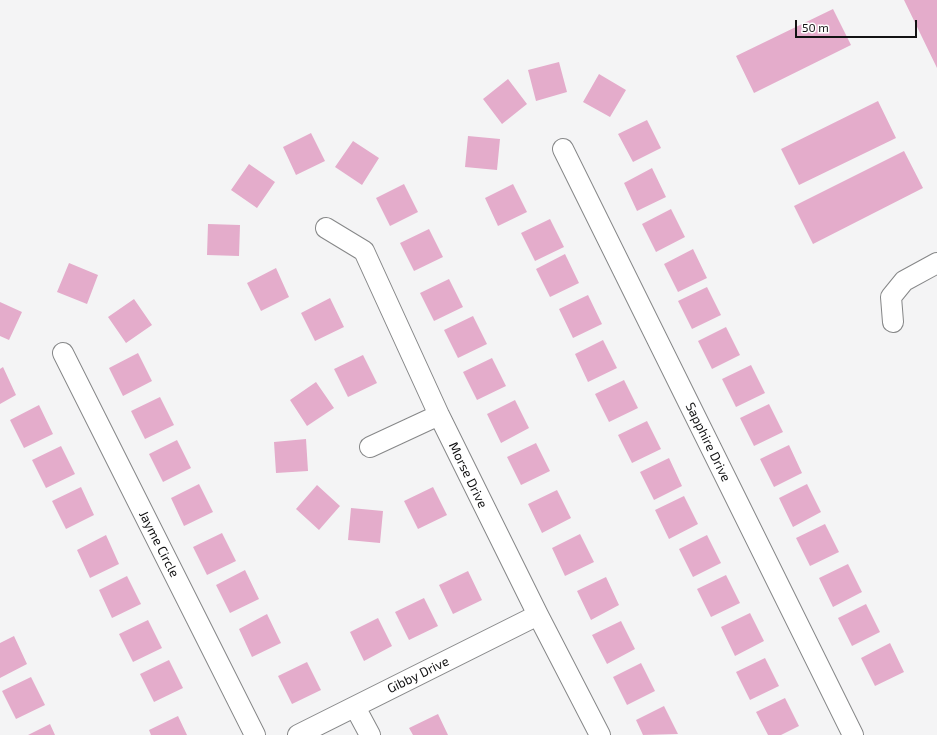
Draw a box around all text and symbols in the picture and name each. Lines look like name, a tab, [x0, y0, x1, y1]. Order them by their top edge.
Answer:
scale bar	[797, 12, 919, 38]
text: 50 m	[802, 20, 829, 34]
street label: Sapphire Drive	[682, 400, 734, 484]
street label: Morse Drive	[445, 440, 491, 510]
street label: Jayme Circle	[136, 508, 182, 580]
street label: Gibby Drive	[385, 653, 451, 697]

